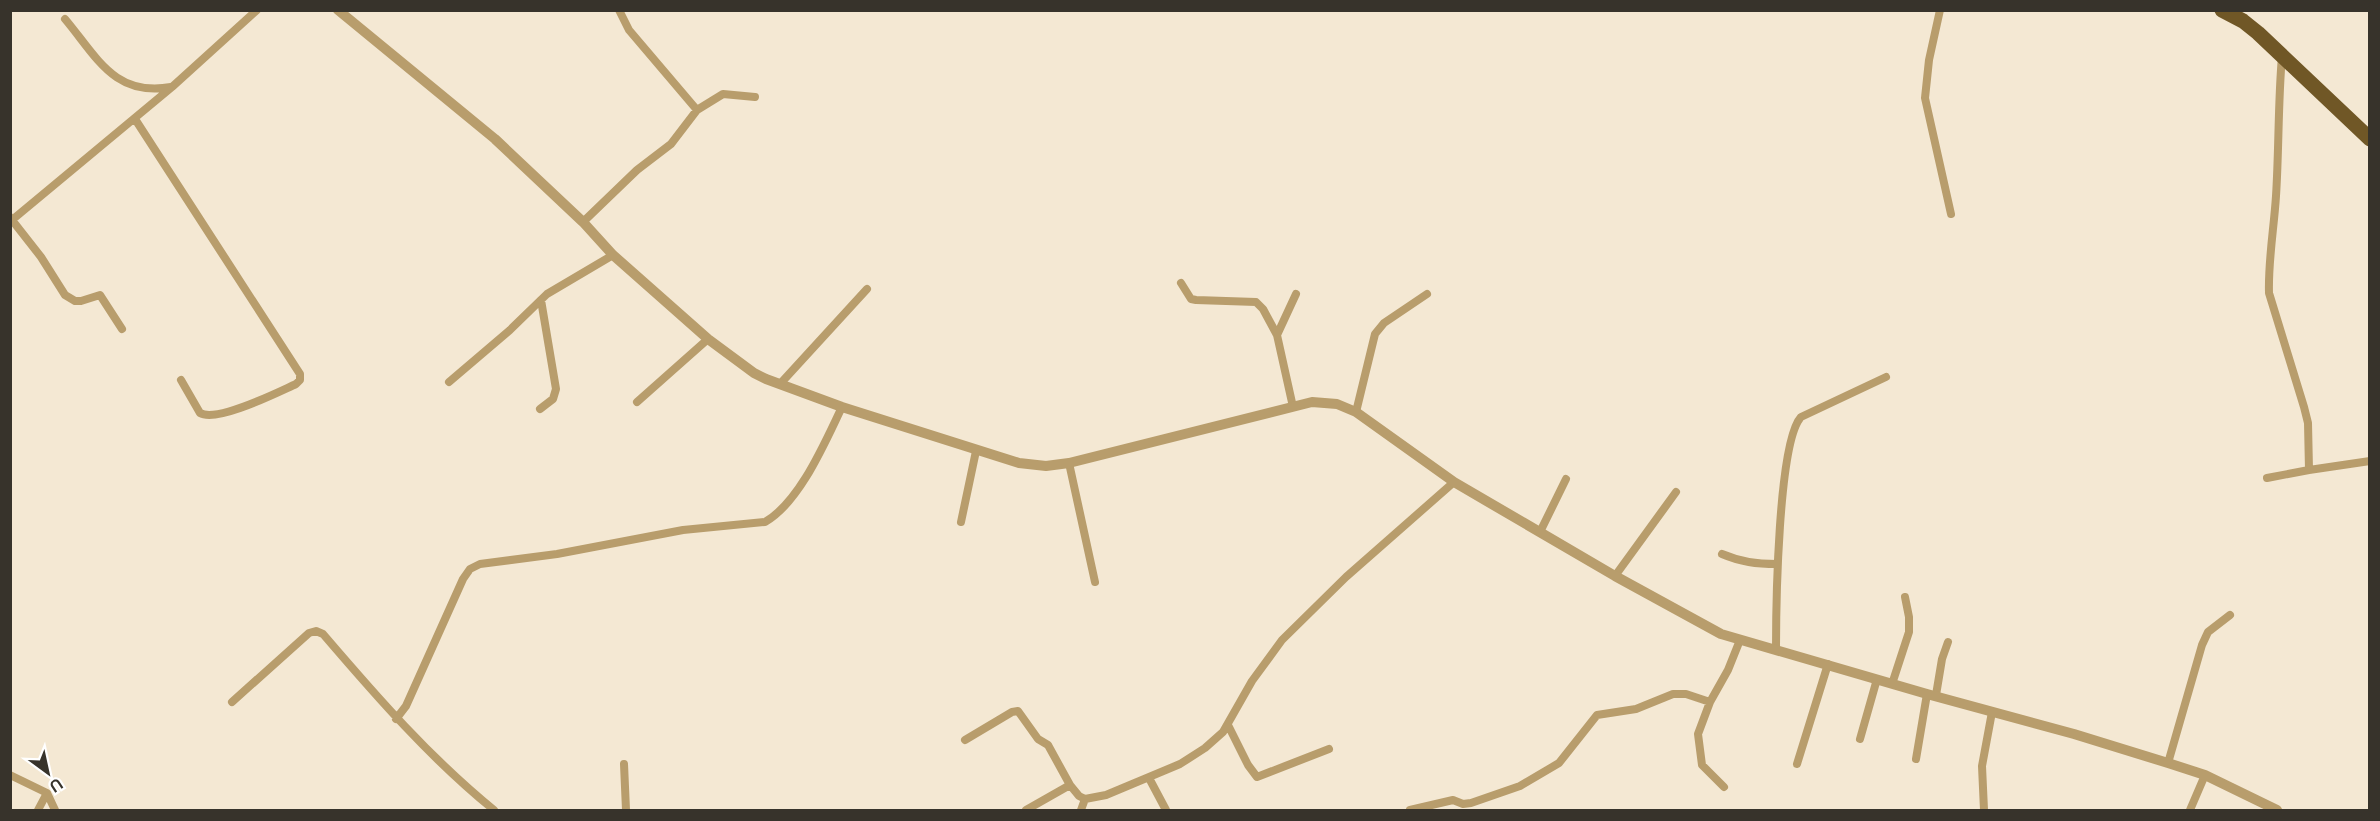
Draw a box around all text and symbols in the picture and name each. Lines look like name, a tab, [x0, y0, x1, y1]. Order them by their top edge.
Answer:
north arrow	[18, 743, 78, 803]
text: U	[46, 775, 67, 797]

